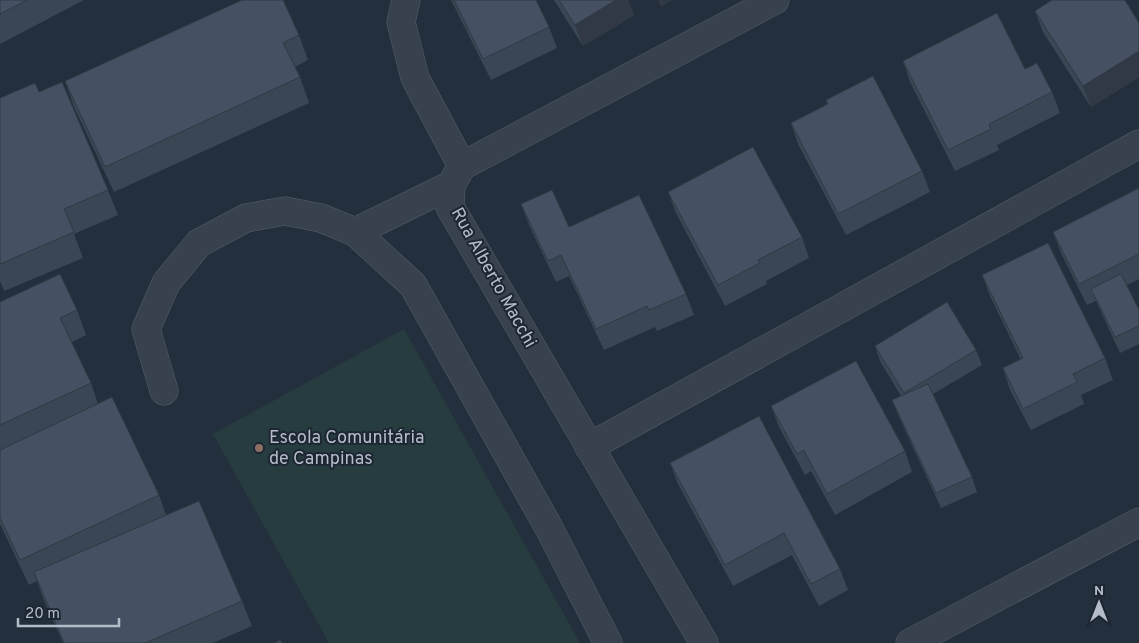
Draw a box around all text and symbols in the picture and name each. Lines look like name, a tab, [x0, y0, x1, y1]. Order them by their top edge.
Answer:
street label: Rua Alberto Macchi	[445, 204, 541, 352]
place label: Escola Comunitária de Campinas	[269, 427, 424, 471]
marker: Escola Comunitária de Campinas	[253, 442, 265, 454]
north arrow	[1074, 578, 1124, 628]
text: N	[1094, 583, 1104, 600]
scale bar	[18, 596, 119, 628]
text: 20 m	[25, 605, 60, 624]

